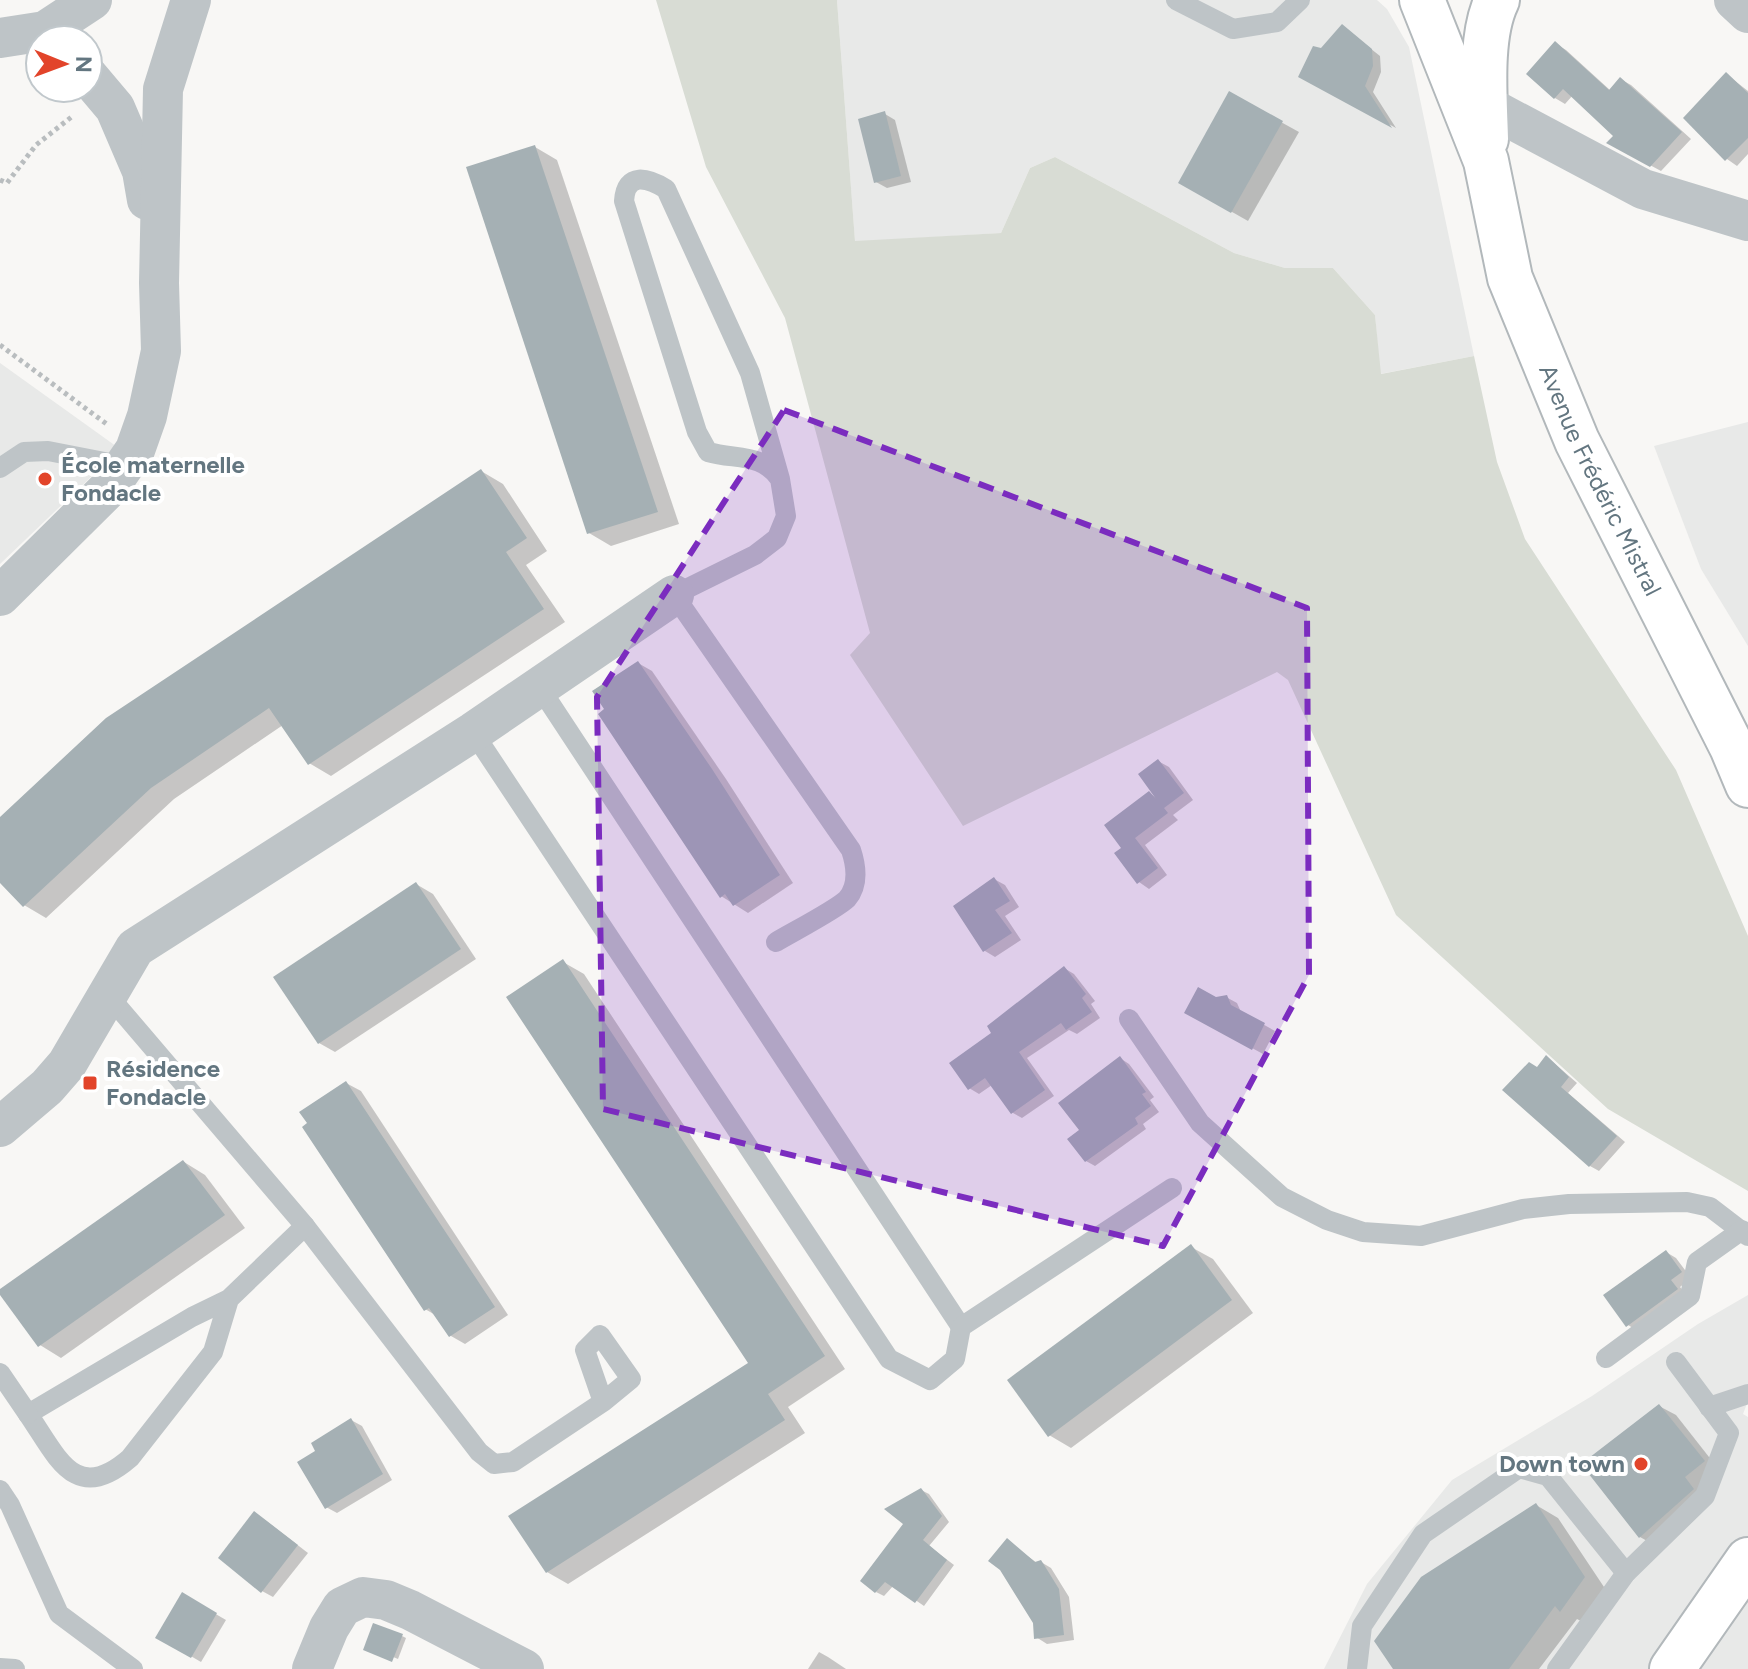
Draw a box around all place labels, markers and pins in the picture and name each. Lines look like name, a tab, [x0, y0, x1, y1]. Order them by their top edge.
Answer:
place label: École maternelle Fondacle	[61, 450, 245, 507]
marker: École maternelle Fondacle	[36, 470, 54, 488]
place label: Résidence Fondacle	[106, 1054, 220, 1111]
marker: Résidence Fondacle	[81, 1074, 99, 1092]
place label: Down town	[1499, 1449, 1625, 1478]
marker: Down town	[1632, 1455, 1650, 1473]

